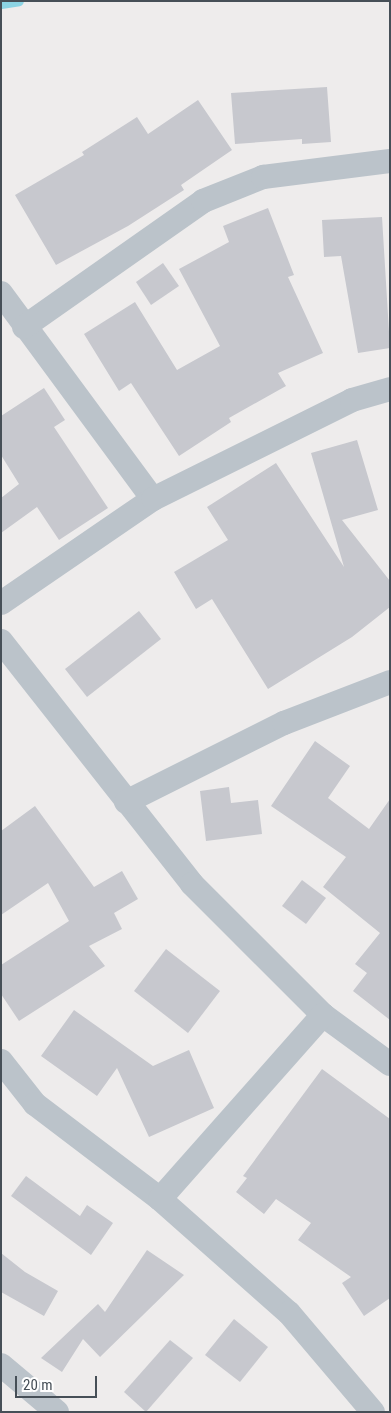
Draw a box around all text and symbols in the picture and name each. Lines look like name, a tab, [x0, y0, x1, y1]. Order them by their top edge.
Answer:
scale bar	[18, 1366, 100, 1398]
text: 20 m	[23, 1376, 53, 1394]

